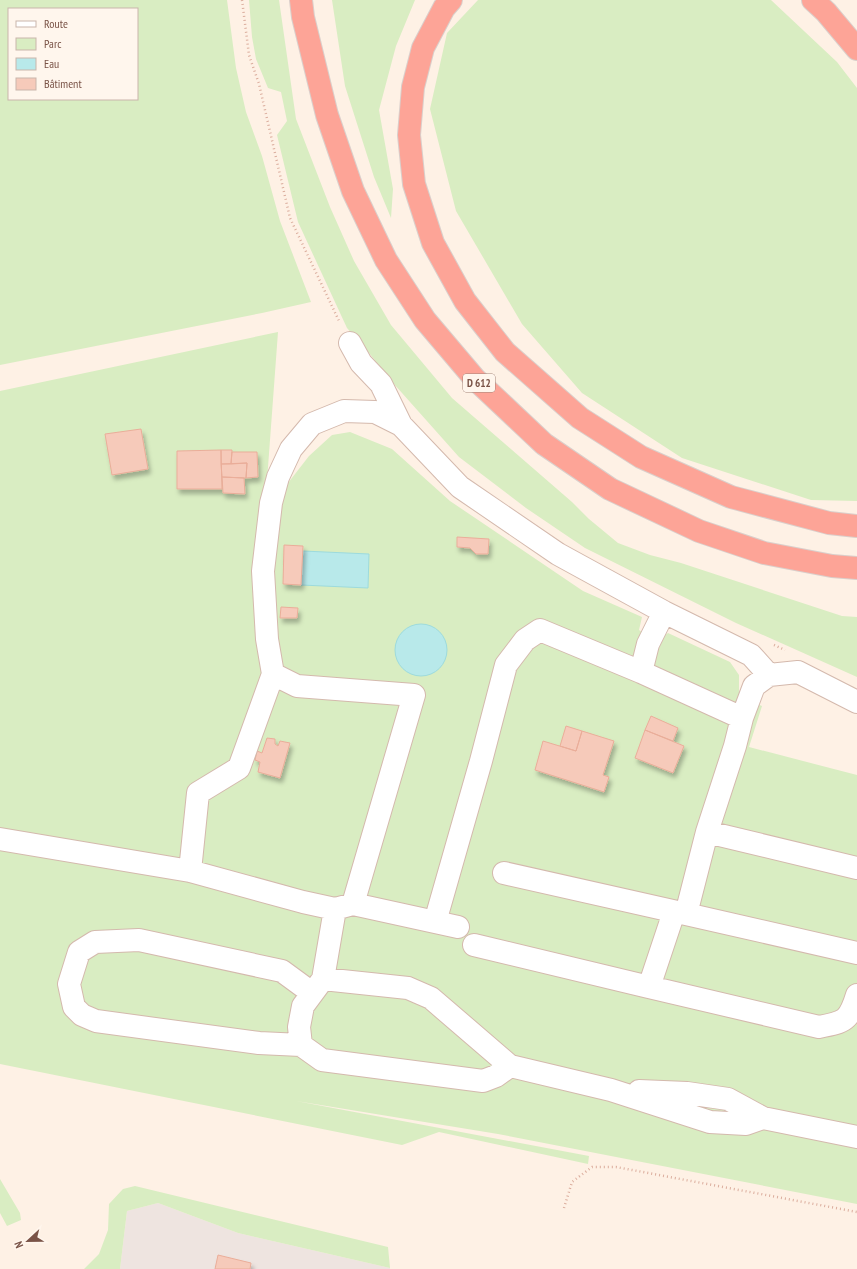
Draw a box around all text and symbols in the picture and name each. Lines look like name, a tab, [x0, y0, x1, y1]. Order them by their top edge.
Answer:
legend	[8, 8, 138, 100]
text: Route	[44, 16, 68, 31]
text: Parc	[44, 36, 62, 51]
text: Eau	[44, 56, 59, 71]
text: Bâtiment	[44, 76, 82, 91]
road number: D 612	[463, 374, 495, 392]
north arrow	[8, 1221, 48, 1261]
text: N	[11, 1239, 26, 1250]

